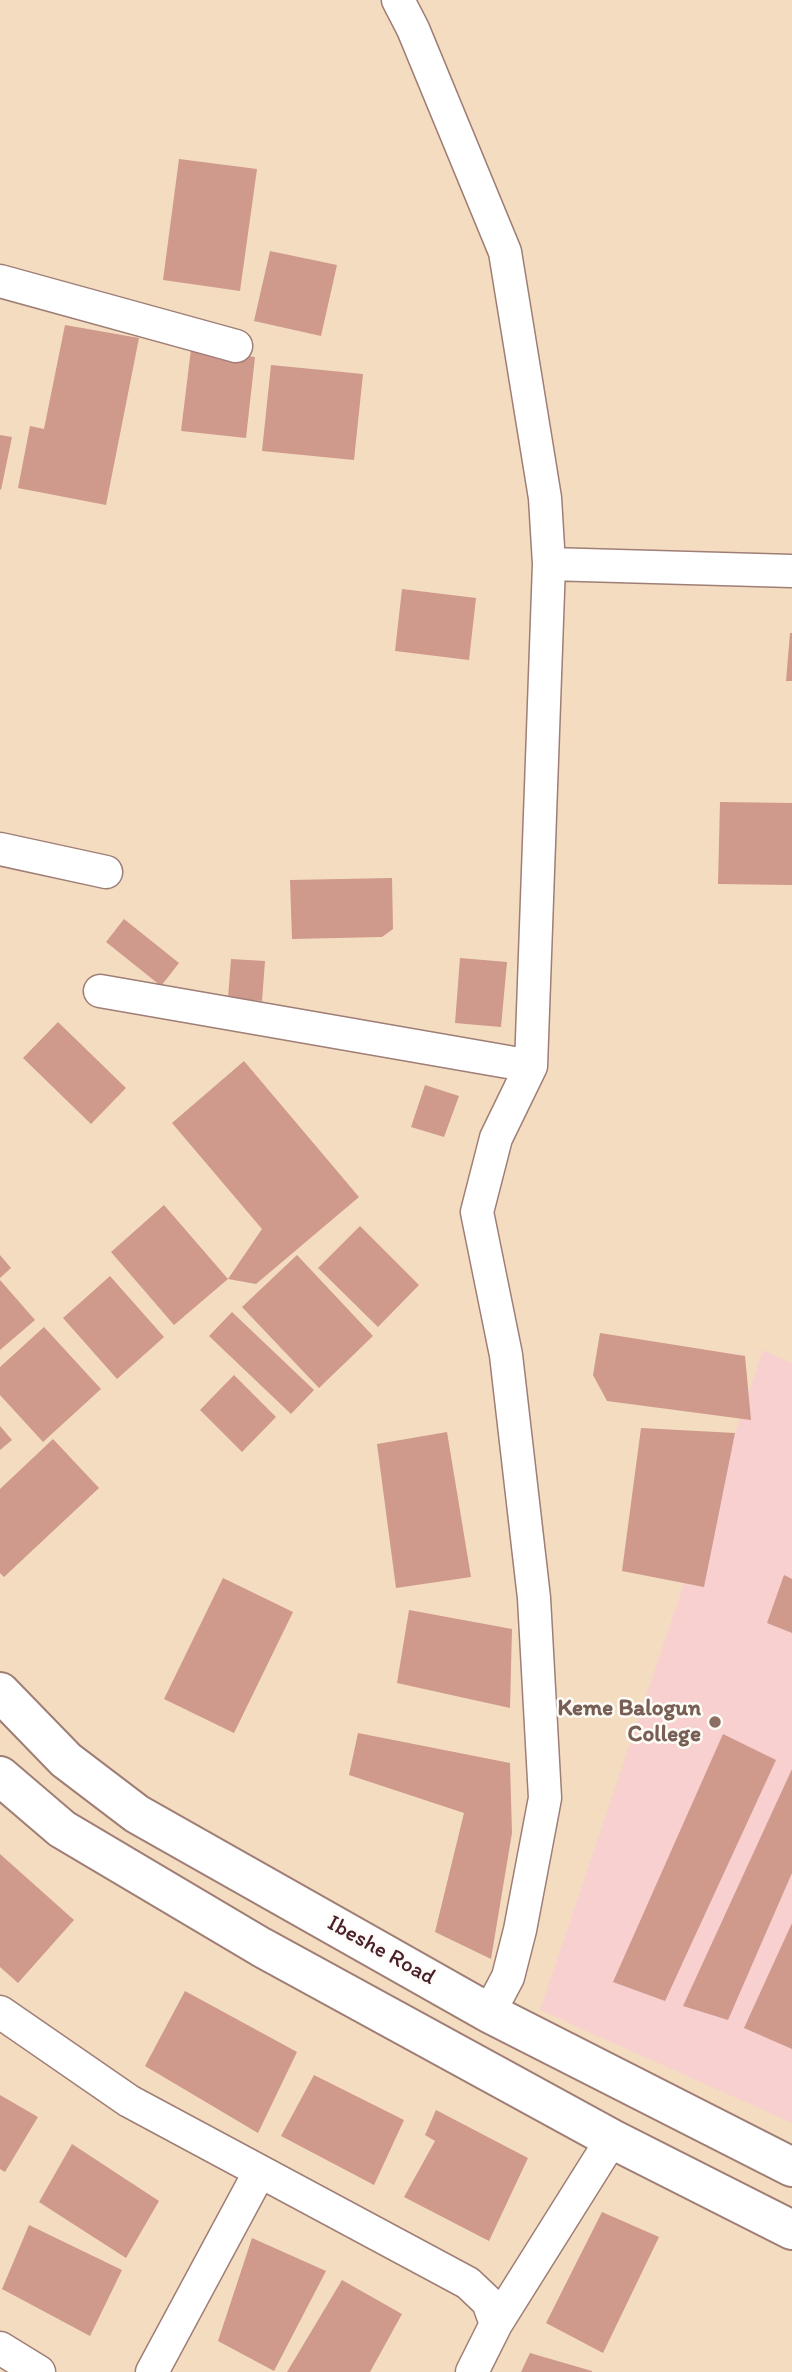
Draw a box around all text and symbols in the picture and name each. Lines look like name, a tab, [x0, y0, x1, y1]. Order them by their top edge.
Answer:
place label: Keme Balogun College	[557, 1695, 701, 1749]
marker: Keme Balogun College	[707, 1714, 723, 1730]
street label: Ibeshe Road	[322, 1910, 440, 1992]

